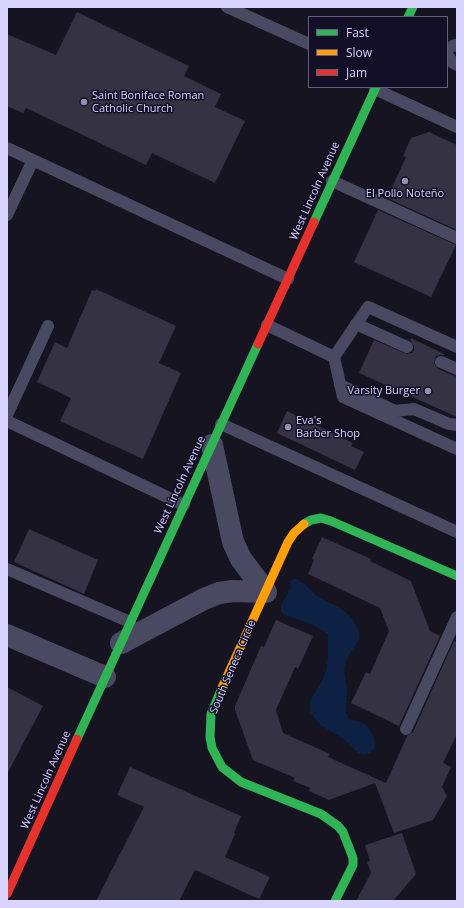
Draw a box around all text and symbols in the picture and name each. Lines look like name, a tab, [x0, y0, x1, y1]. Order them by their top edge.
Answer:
legend	[308, 16, 448, 88]
text: Fast	[346, 24, 369, 41]
text: Slow	[346, 44, 372, 61]
text: Jam	[346, 64, 367, 81]
place label: Saint Boniface Roman Catholic Church	[92, 89, 204, 115]
marker: Saint Boniface Roman Catholic Church	[79, 97, 89, 107]
street label: West Lincoln Avenue	[287, 140, 343, 242]
marker: El Pollo Noteño	[400, 176, 410, 186]
place label: El Pollo Noteño	[366, 187, 444, 201]
place label: Varsity Burger	[348, 384, 420, 398]
marker: Varsity Burger	[423, 386, 433, 396]
place label: Eva's Barber Shop	[296, 414, 360, 440]
marker: Eva's Barber Shop	[283, 422, 293, 432]
street label: West Lincoln Avenue	[152, 434, 208, 536]
street label: South Seneca Circle	[207, 618, 259, 716]
street label: West Lincoln Avenue	[18, 729, 74, 831]

